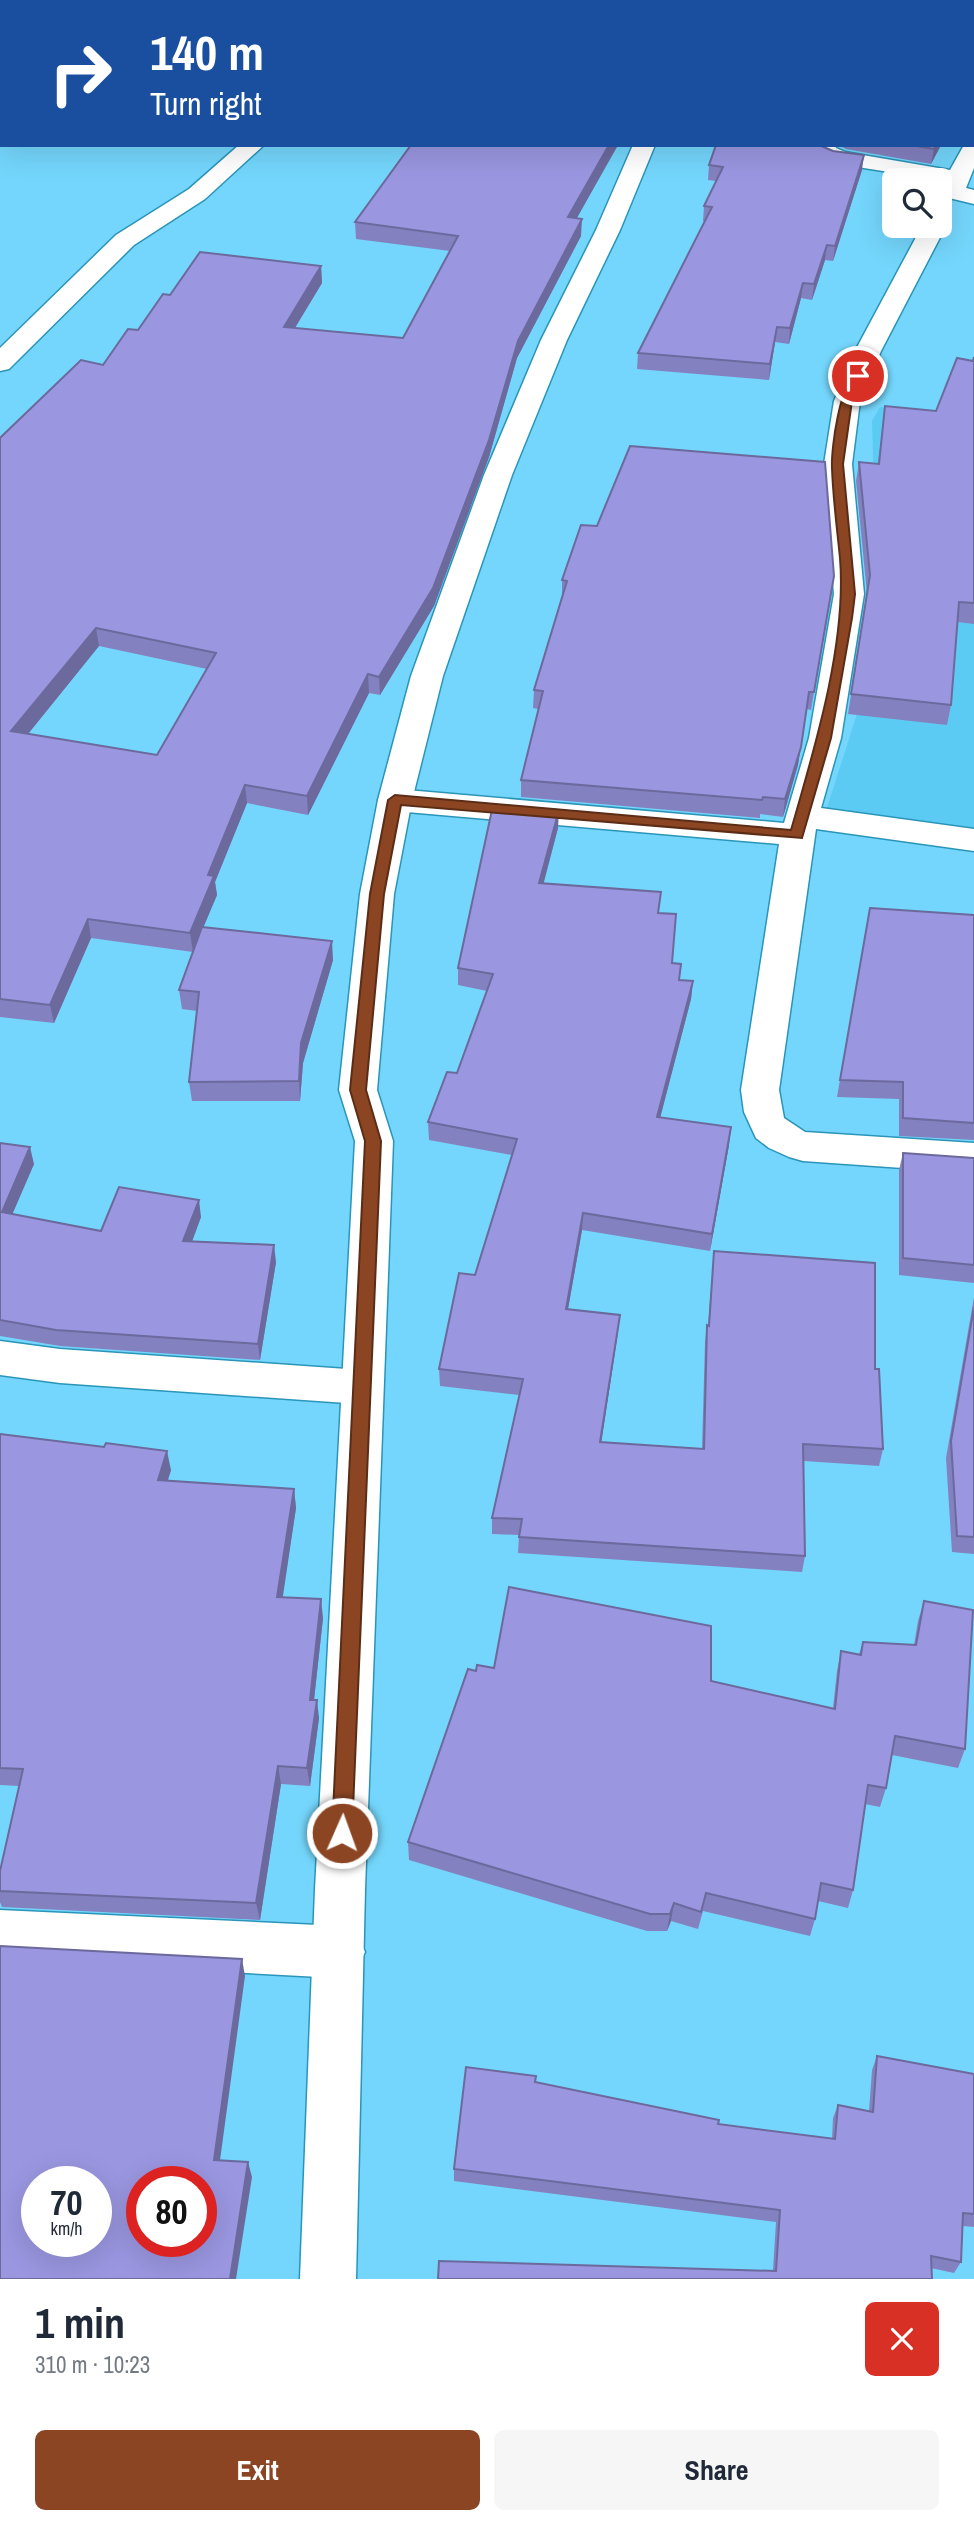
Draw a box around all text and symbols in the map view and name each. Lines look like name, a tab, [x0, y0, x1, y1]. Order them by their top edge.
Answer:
text: 140 m	[150, 19, 264, 85]
icon: right	[35, 28, 126, 119]
text: Turn right	[150, 82, 262, 125]
map controls	[882, 168, 952, 238]
button: search	[882, 168, 952, 238]
pin	[828, 346, 888, 406]
icon: arrive	[839, 357, 877, 395]
position arrow	[305, 1796, 379, 1870]
speed limit sign: 80	[126, 2166, 217, 2257]
text: 70	[51, 2179, 82, 2226]
text: km/h	[51, 2216, 83, 2241]
text: 1 min	[35, 2295, 125, 2351]
button: close	[865, 2302, 939, 2376]
text: 310 m · 10:23	[35, 2349, 150, 2380]
button: Exit	[35, 2430, 480, 2510]
button: Share	[494, 2430, 939, 2510]

